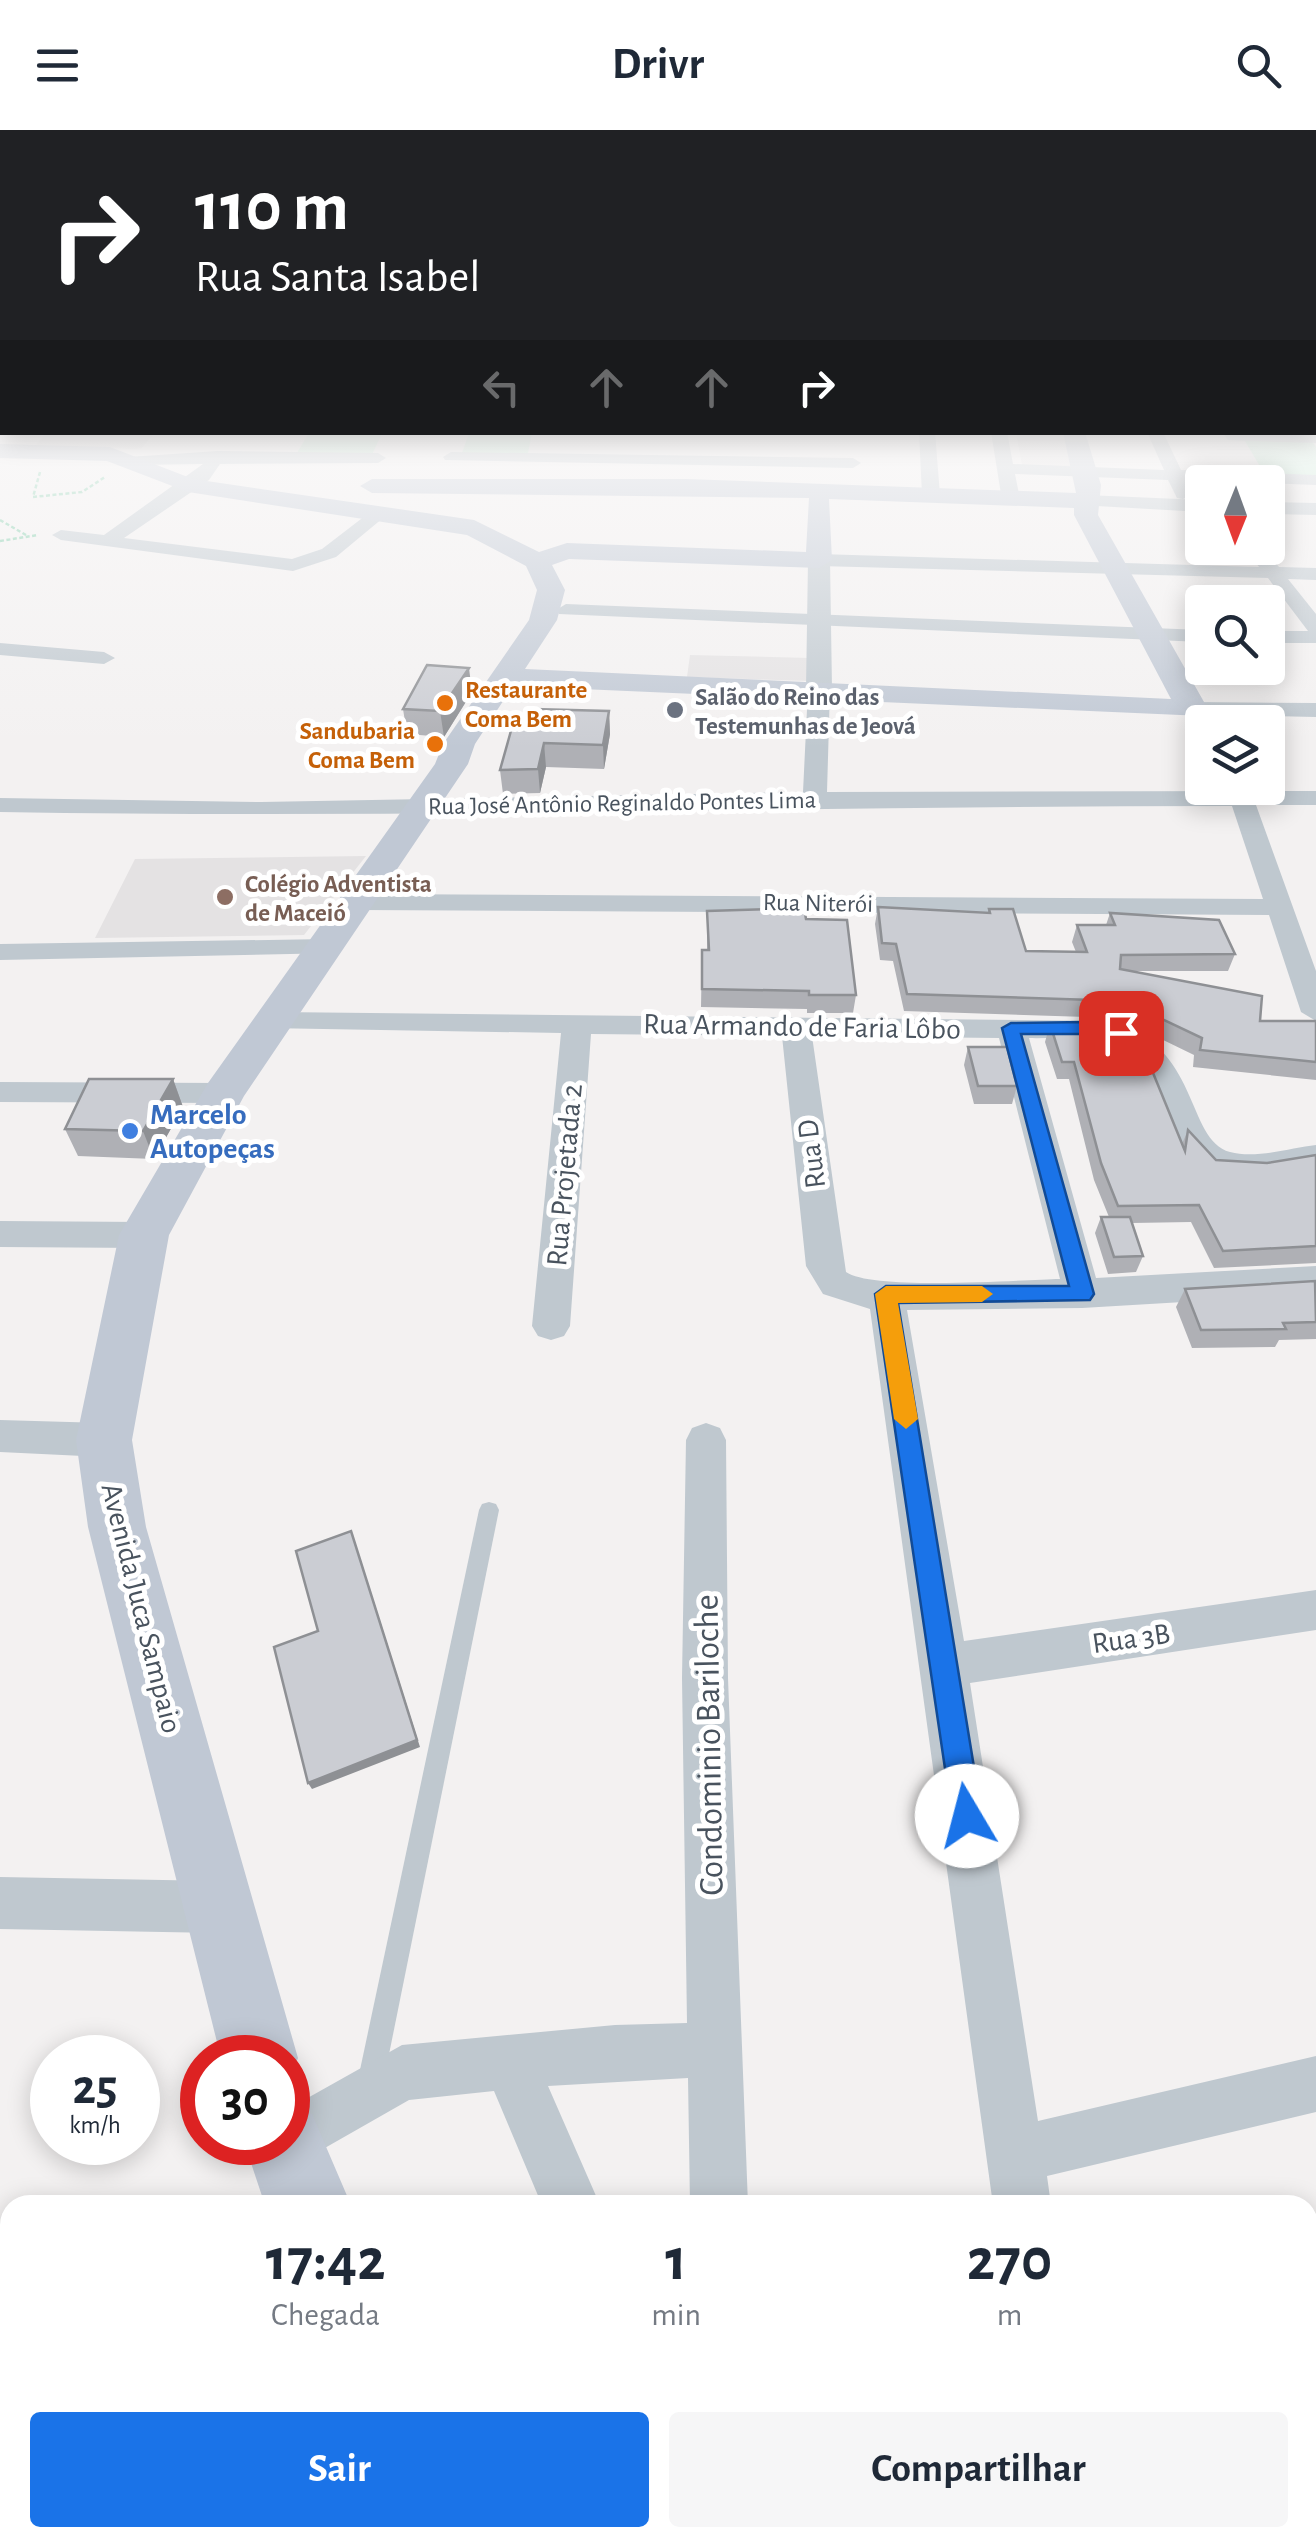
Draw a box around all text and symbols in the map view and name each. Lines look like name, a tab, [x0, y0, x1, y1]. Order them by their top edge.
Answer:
icon: menu	[30, 38, 85, 93]
icon: search	[1231, 38, 1286, 93]
text: Drivr	[612, 42, 704, 87]
icon: right	[30, 170, 160, 300]
text: 110 m	[195, 173, 349, 243]
text: Rua Santa Isabel	[195, 255, 480, 300]
icon: left	[474, 360, 529, 415]
icon: ahead	[579, 360, 634, 415]
icon: ahead	[684, 360, 739, 415]
icon: right	[789, 360, 844, 415]
north arrow	[1185, 465, 1285, 565]
map controls	[1185, 465, 1285, 805]
button: search	[1185, 585, 1285, 685]
place label: Restaurante Coma Bem	[465, 678, 588, 732]
place label: Salão do Reino das Testemunhas de Jeová	[695, 685, 916, 739]
marker: Restaurante Coma Bem	[434, 692, 456, 714]
marker: Salão do Reino das Testemunhas de Jeová	[664, 699, 686, 721]
button: layers	[1185, 705, 1285, 805]
place label: Sandubaria Coma Bem	[299, 719, 415, 773]
marker: Sandubaria Coma Bem	[424, 733, 446, 755]
street label: Rua José Antônio Reginaldo Pontes Lima	[428, 788, 816, 819]
place label: Colégio Adventista de Maceió	[245, 872, 432, 926]
marker: Colégio Adventista de Maceió	[214, 886, 236, 908]
street label: Rua Niterói	[763, 890, 873, 917]
pin	[1079, 991, 1164, 1076]
icon: arrive	[1094, 1006, 1149, 1061]
street label: Rua Armando de Faria Lôbo	[643, 1009, 961, 1045]
street label: Rua Projetada 2	[542, 1083, 588, 1268]
place label: Marcelo Autopeças	[150, 1100, 275, 1164]
street label: Rua D	[793, 1118, 831, 1190]
marker: Marcelo Autopeças	[119, 1120, 141, 1142]
street label: Avenida Juca Sampaio	[95, 1480, 187, 1736]
street label: Condominio Bariloche	[689, 1594, 730, 1896]
street label: Rua 3B	[1090, 1619, 1172, 1659]
position arrow	[915, 1764, 1019, 1868]
speed limit sign: 30	[180, 2035, 310, 2165]
text: 25	[72, 2063, 118, 2113]
text: km/h	[69, 2113, 121, 2138]
text: 17:42	[266, 2231, 385, 2291]
text: 1	[665, 2231, 687, 2291]
text: 270	[967, 2231, 1052, 2291]
text: Chegada	[271, 2299, 380, 2331]
text: min	[651, 2299, 701, 2331]
text: m	[997, 2299, 1022, 2331]
button: Sair	[30, 2412, 649, 2527]
button: Compartilhar	[669, 2412, 1288, 2527]

